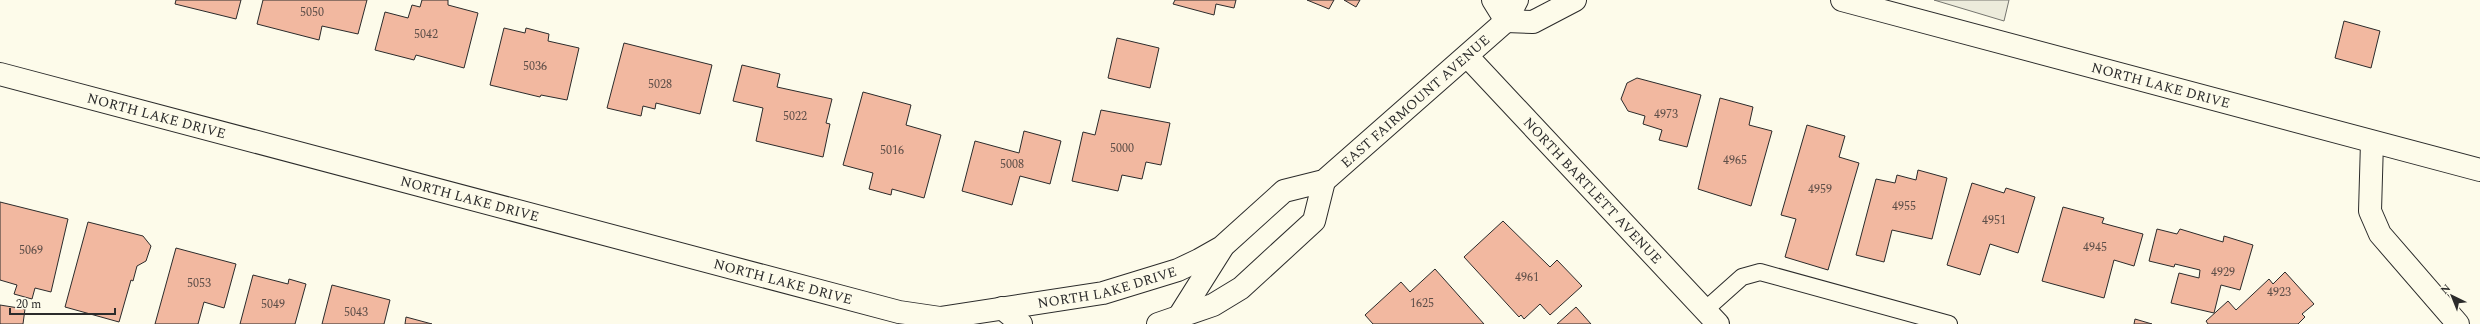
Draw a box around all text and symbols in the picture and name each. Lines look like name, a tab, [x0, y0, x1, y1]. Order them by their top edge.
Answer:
house number: 5050	[300, 3, 324, 22]
house number: 5042	[414, 25, 438, 44]
street label: EAST FAIRMOUNT AVENUE	[1336, 30, 1495, 173]
house number: 5036	[523, 57, 547, 76]
street label: NORTH LAKE DRIVE	[2089, 57, 2232, 114]
house number: 5028	[648, 75, 672, 94]
street label: NORTH LAKE DRIVE	[85, 88, 228, 144]
house number: 4973	[1654, 105, 1678, 124]
house number: 5022	[783, 107, 807, 126]
street label: NORTH BARTLETT AVENUE	[1518, 112, 1667, 269]
house number: 5000	[1110, 139, 1134, 158]
house number: 5016	[880, 141, 904, 160]
house number: 4965	[1723, 151, 1747, 170]
house number: 5008	[1000, 155, 1024, 174]
street label: NORTH LAKE DRIVE	[398, 170, 541, 227]
house number: 4959	[1808, 180, 1832, 199]
house number: 4955	[1892, 197, 1916, 216]
house number: 4951	[1982, 211, 2006, 230]
house number: 4945	[2083, 238, 2107, 257]
house number: 5069	[19, 241, 43, 260]
street label: NORTH LAKE DRIVE	[711, 253, 855, 310]
street label: NORTH LAKE DRIVE	[1036, 261, 1179, 314]
house number: 4929	[2211, 263, 2235, 282]
house number: 4961	[1515, 268, 1539, 287]
house number: 5053	[187, 274, 211, 293]
north arrow	[2432, 276, 2472, 316]
text: N	[2436, 280, 2455, 298]
house number: 4923	[2267, 283, 2291, 302]
scale bar	[10, 290, 115, 316]
house number: 1625	[1410, 294, 1434, 313]
text: 20 m	[16, 295, 41, 314]
house number: 5049	[261, 295, 285, 314]
house number: 5043	[344, 303, 368, 322]

